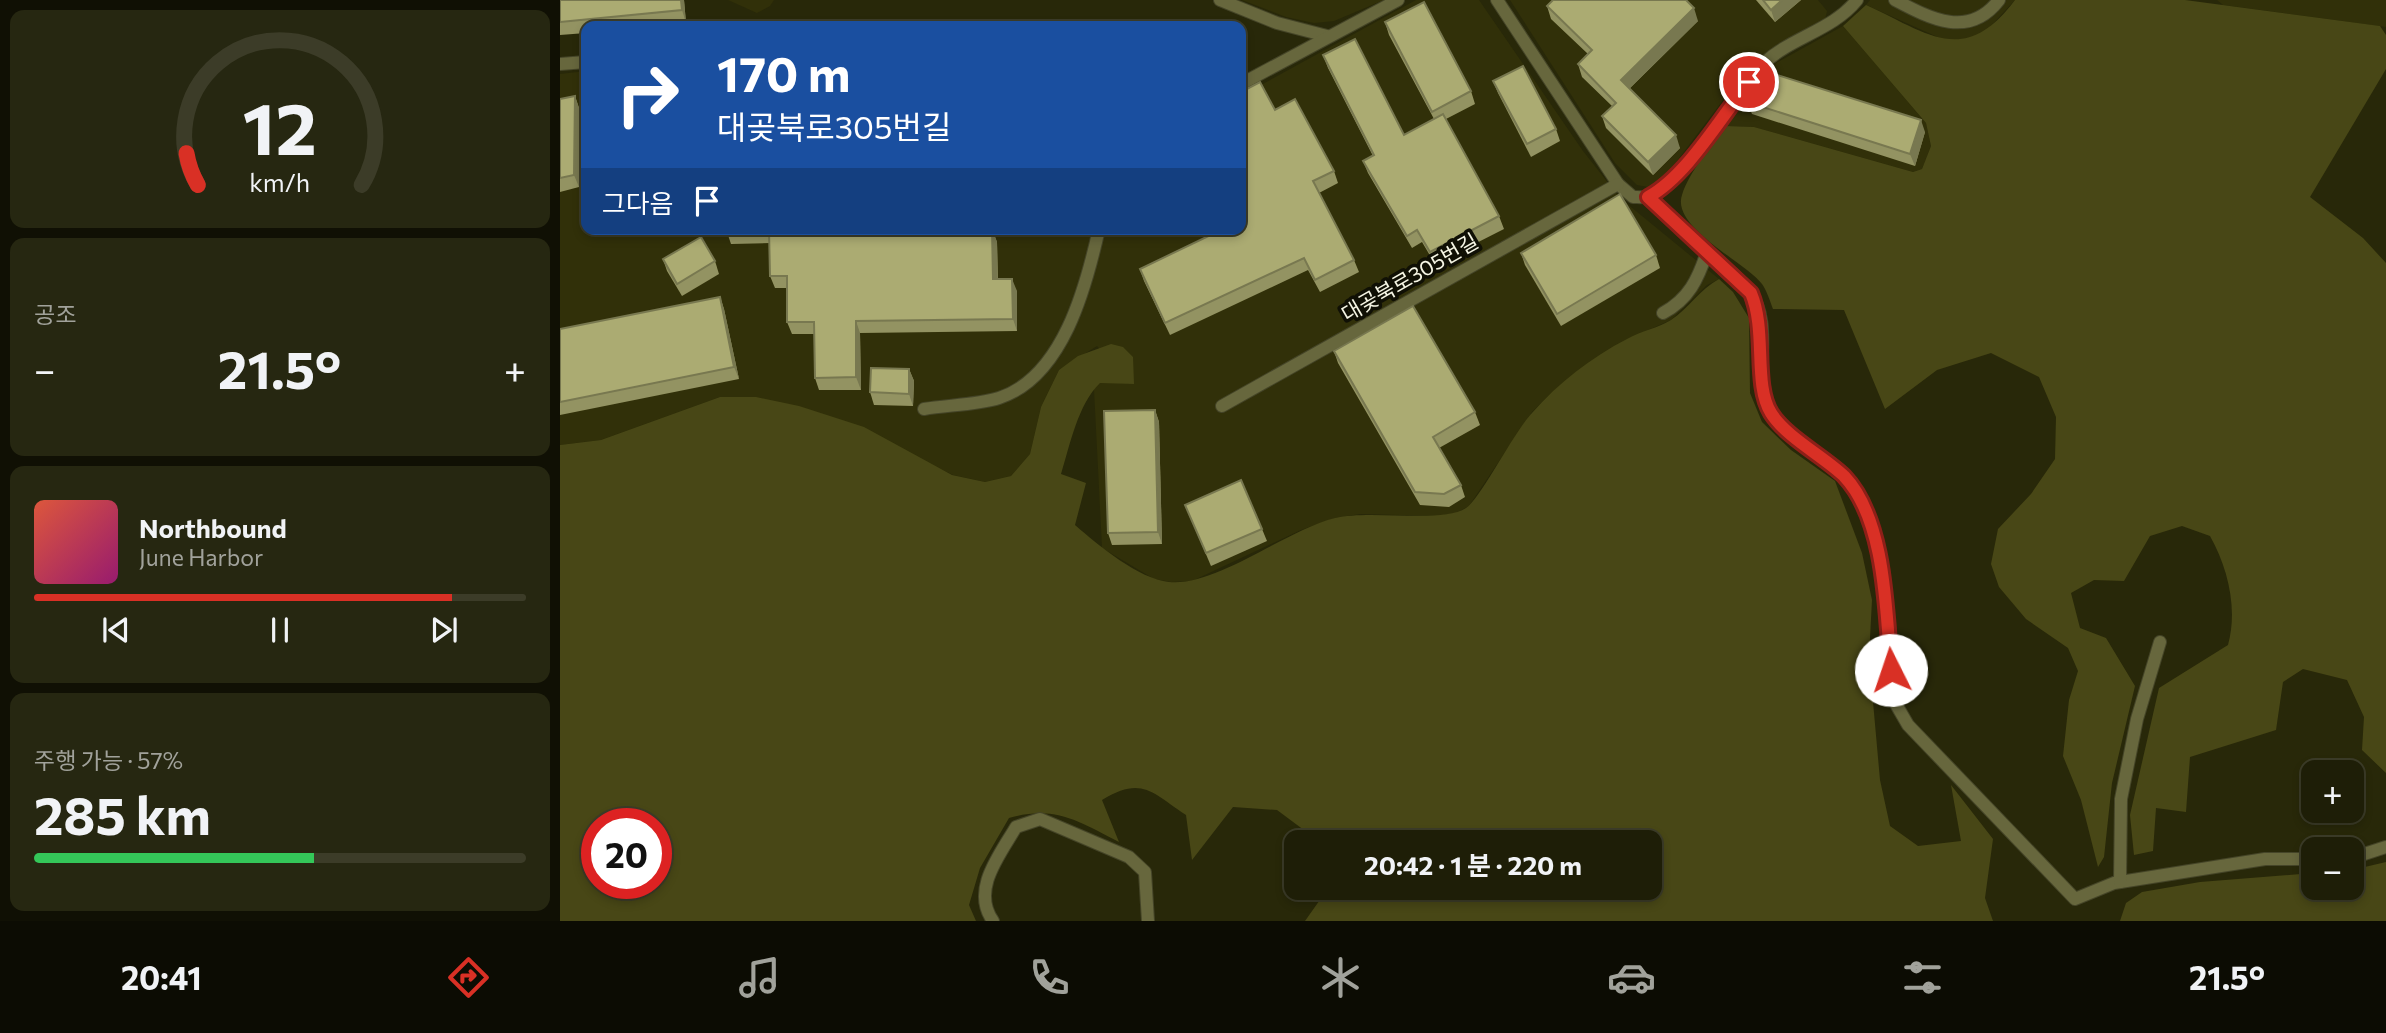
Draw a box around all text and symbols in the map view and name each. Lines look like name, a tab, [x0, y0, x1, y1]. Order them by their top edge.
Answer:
text: 170 m	[717, 42, 850, 102]
icon: right	[602, 49, 693, 140]
pin	[1719, 52, 1779, 112]
icon: arrive	[1730, 63, 1768, 101]
text: 12	[243, 81, 317, 170]
text: 대곶북로305번길	[717, 106, 951, 146]
text: km/h	[250, 167, 310, 197]
icon: arrive	[688, 182, 726, 220]
text: 그다음	[602, 187, 674, 218]
street label: 대곶북로305번길	[1336, 227, 1482, 326]
text: 공조	[34, 300, 76, 328]
text: 21.5°	[218, 336, 341, 400]
text: −	[34, 345, 56, 392]
text: +	[504, 345, 526, 392]
text: Northbound	[139, 512, 287, 543]
text: June Harbor	[139, 543, 263, 571]
icon: previous	[97, 611, 135, 649]
icon: pause	[261, 611, 299, 649]
icon: next	[425, 611, 463, 649]
position arrow	[1854, 633, 1928, 707]
text: 주행 가능 · 57%	[34, 746, 183, 774]
map controls	[2301, 760, 2364, 900]
button: +	[2301, 760, 2364, 823]
text: 285 km	[34, 782, 211, 846]
speed limit sign: 20	[581, 808, 672, 899]
button: −	[2301, 837, 2364, 900]
text: 20:42 · 1 분 · 220 m	[1364, 849, 1582, 880]
icon: directions	[444, 953, 493, 1002]
icon: music	[735, 953, 784, 1002]
icon: phone	[1025, 953, 1074, 1002]
icon: climate	[1316, 953, 1365, 1002]
icon: car	[1607, 953, 1656, 1002]
icon: filters	[1898, 953, 1947, 1002]
text: 20:41	[121, 957, 202, 997]
text: 21.5°	[2189, 957, 2265, 997]

